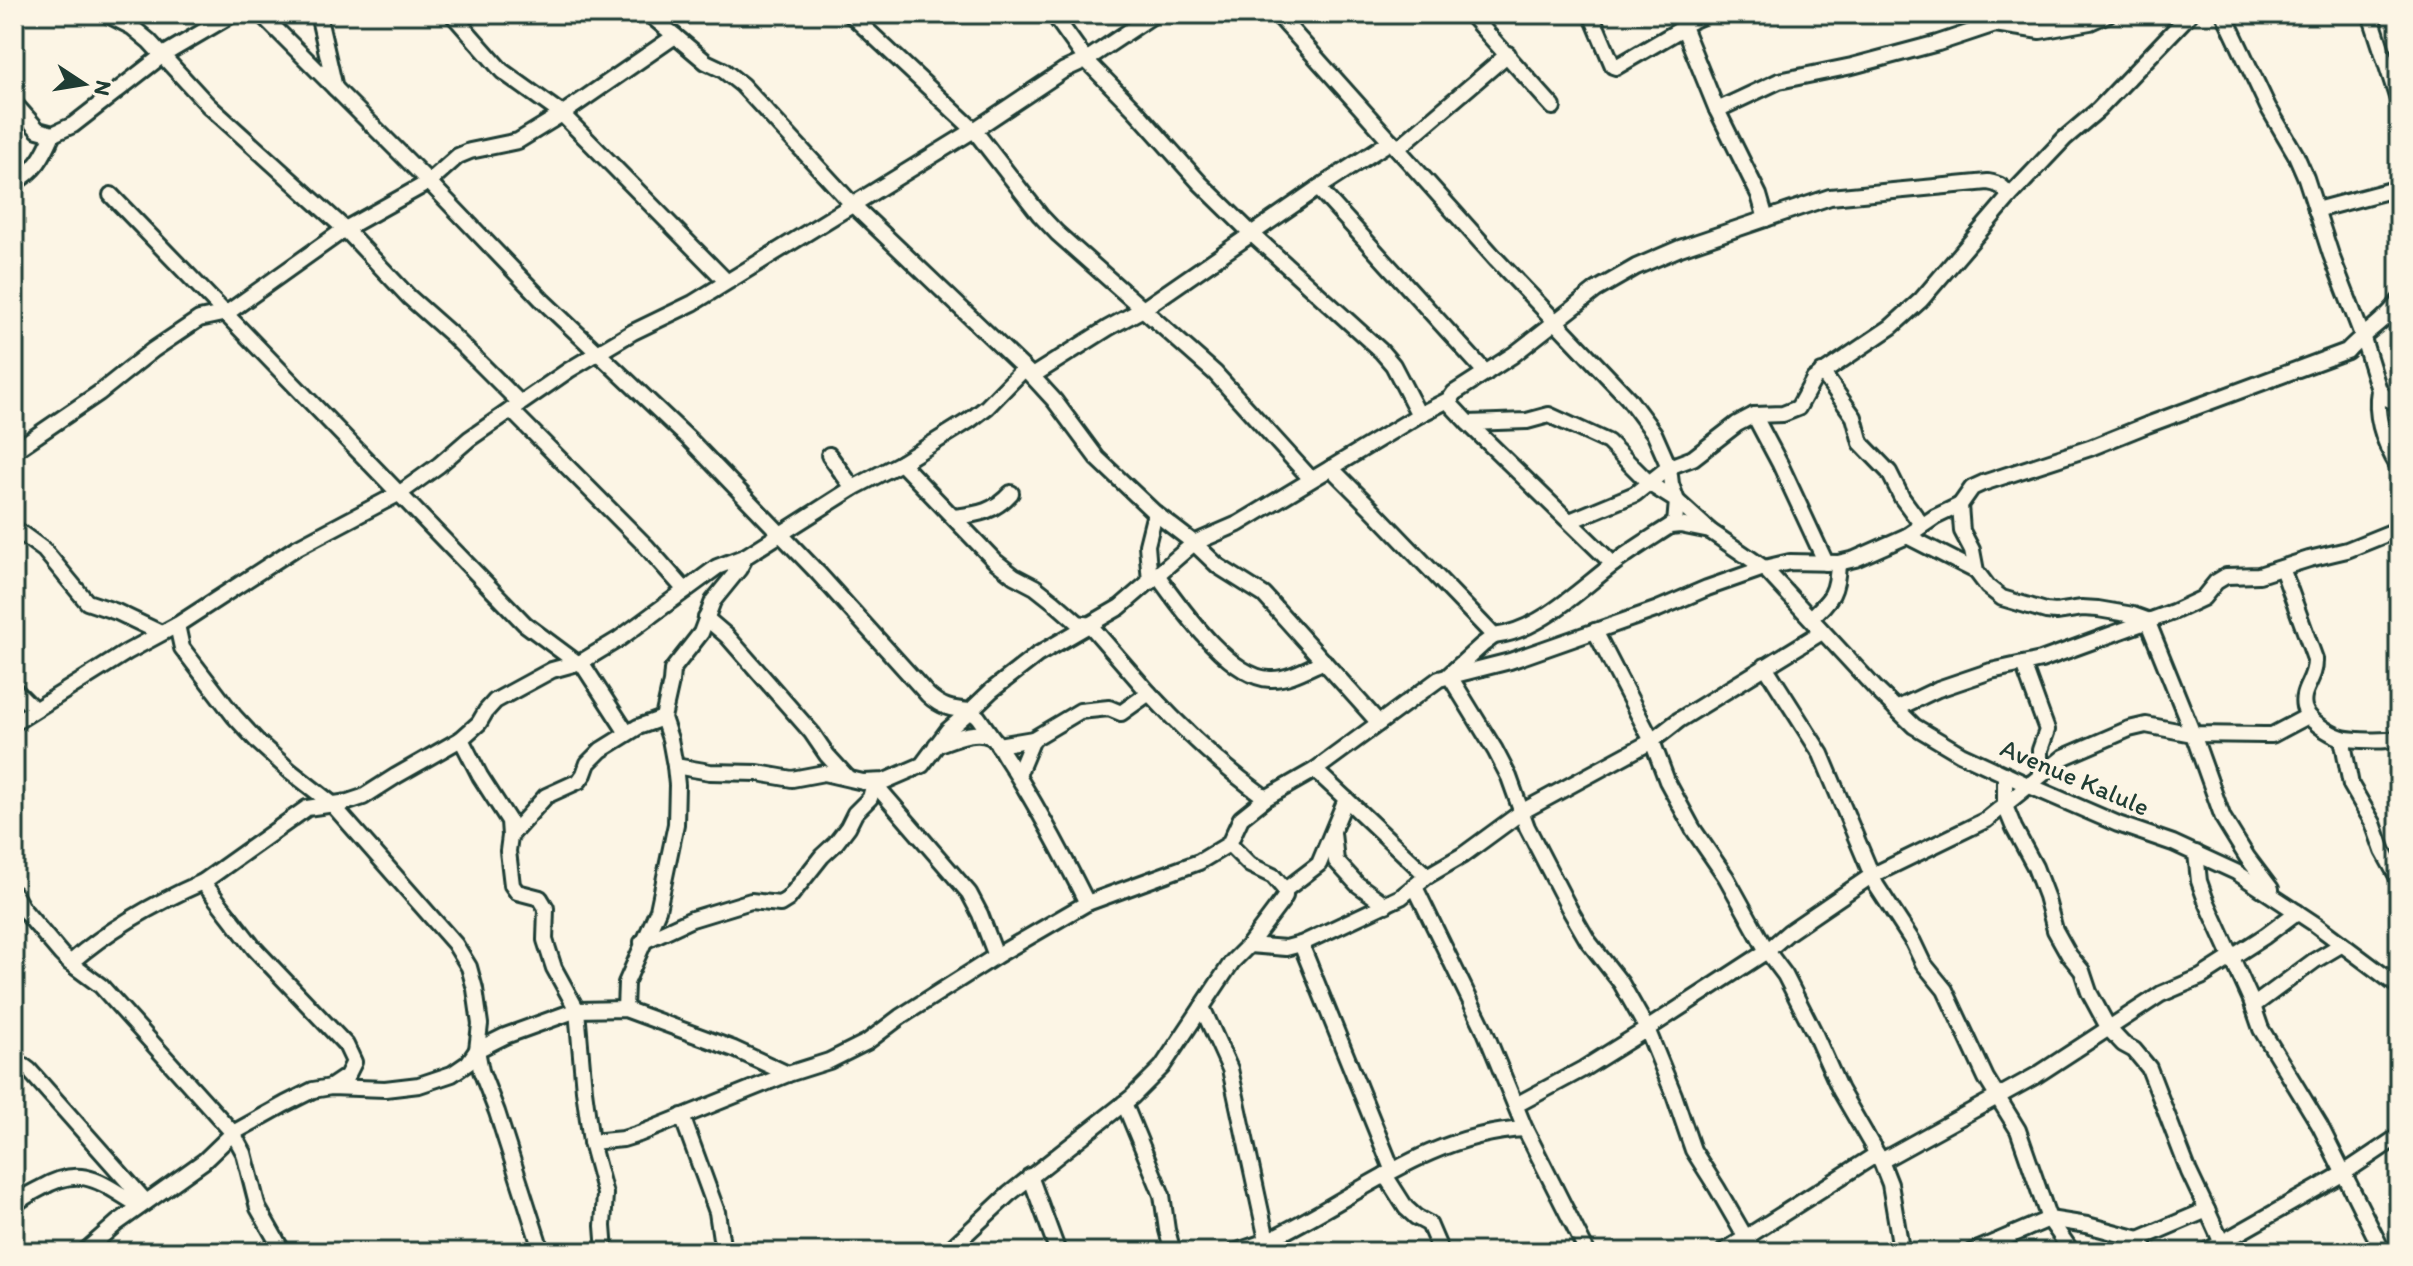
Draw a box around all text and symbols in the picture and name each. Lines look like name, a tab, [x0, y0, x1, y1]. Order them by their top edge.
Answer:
north arrow	[44, 44, 124, 124]
text: N	[88, 78, 118, 98]
street label: Avenue Kalule	[1996, 731, 2154, 823]

